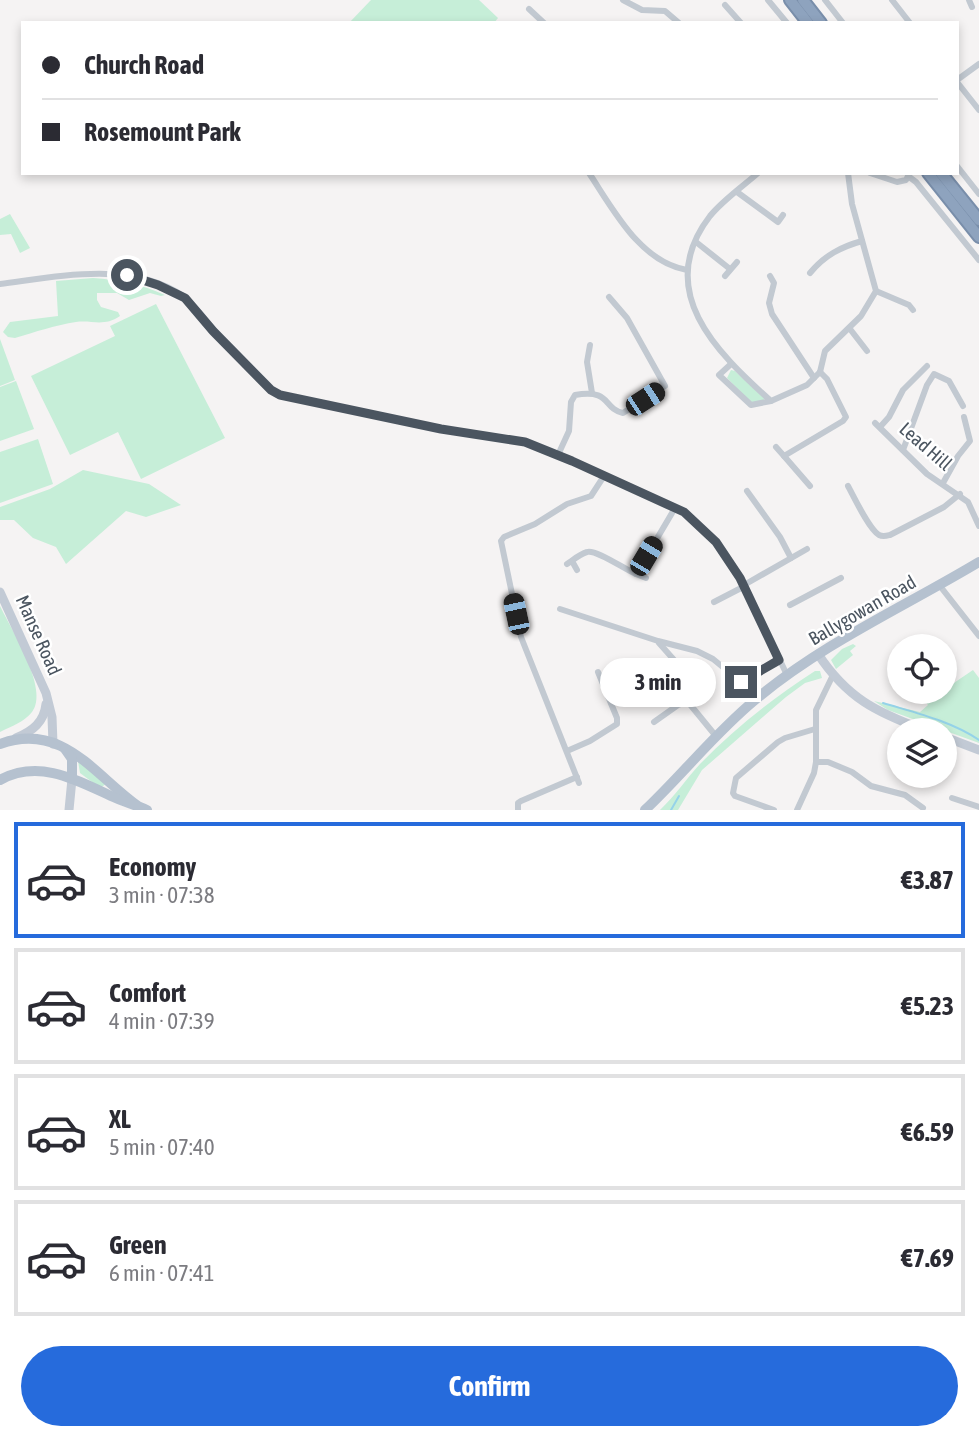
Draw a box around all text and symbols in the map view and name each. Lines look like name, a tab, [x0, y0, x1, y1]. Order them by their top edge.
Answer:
text: Church Road	[84, 50, 204, 80]
text: Rosemount Park	[84, 117, 241, 147]
route start	[111, 259, 143, 291]
car	[622, 379, 669, 419]
street label: Lead Hill	[895, 417, 957, 475]
car	[627, 533, 666, 579]
street label: Ballygowan Road	[804, 570, 920, 650]
car	[502, 591, 531, 637]
street label: Manse Road	[12, 592, 66, 678]
map controls	[887, 634, 957, 788]
button: locate	[887, 634, 957, 704]
callout: 3 min	[601, 658, 716, 706]
route end	[725, 666, 757, 698]
text: 3 min	[635, 669, 681, 695]
button: layers	[887, 718, 957, 788]
icon: car	[25, 849, 88, 912]
text: Economy	[109, 852, 196, 882]
text: €3.87	[901, 865, 954, 895]
text: 3 min · 07:38	[109, 882, 215, 908]
icon: car	[25, 975, 88, 1038]
text: Comfort	[109, 978, 186, 1008]
text: €5.23	[901, 991, 954, 1021]
text: 4 min · 07:39	[109, 1008, 215, 1034]
icon: car	[25, 1101, 88, 1164]
text: XL	[109, 1104, 131, 1134]
text: €6.59	[901, 1117, 954, 1147]
text: 5 min · 07:40	[109, 1134, 215, 1160]
icon: car	[25, 1227, 88, 1290]
text: Green	[109, 1230, 167, 1260]
text: €7.69	[901, 1243, 954, 1273]
text: 6 min · 07:41	[109, 1260, 215, 1286]
button: Confirm	[21, 1346, 958, 1426]

